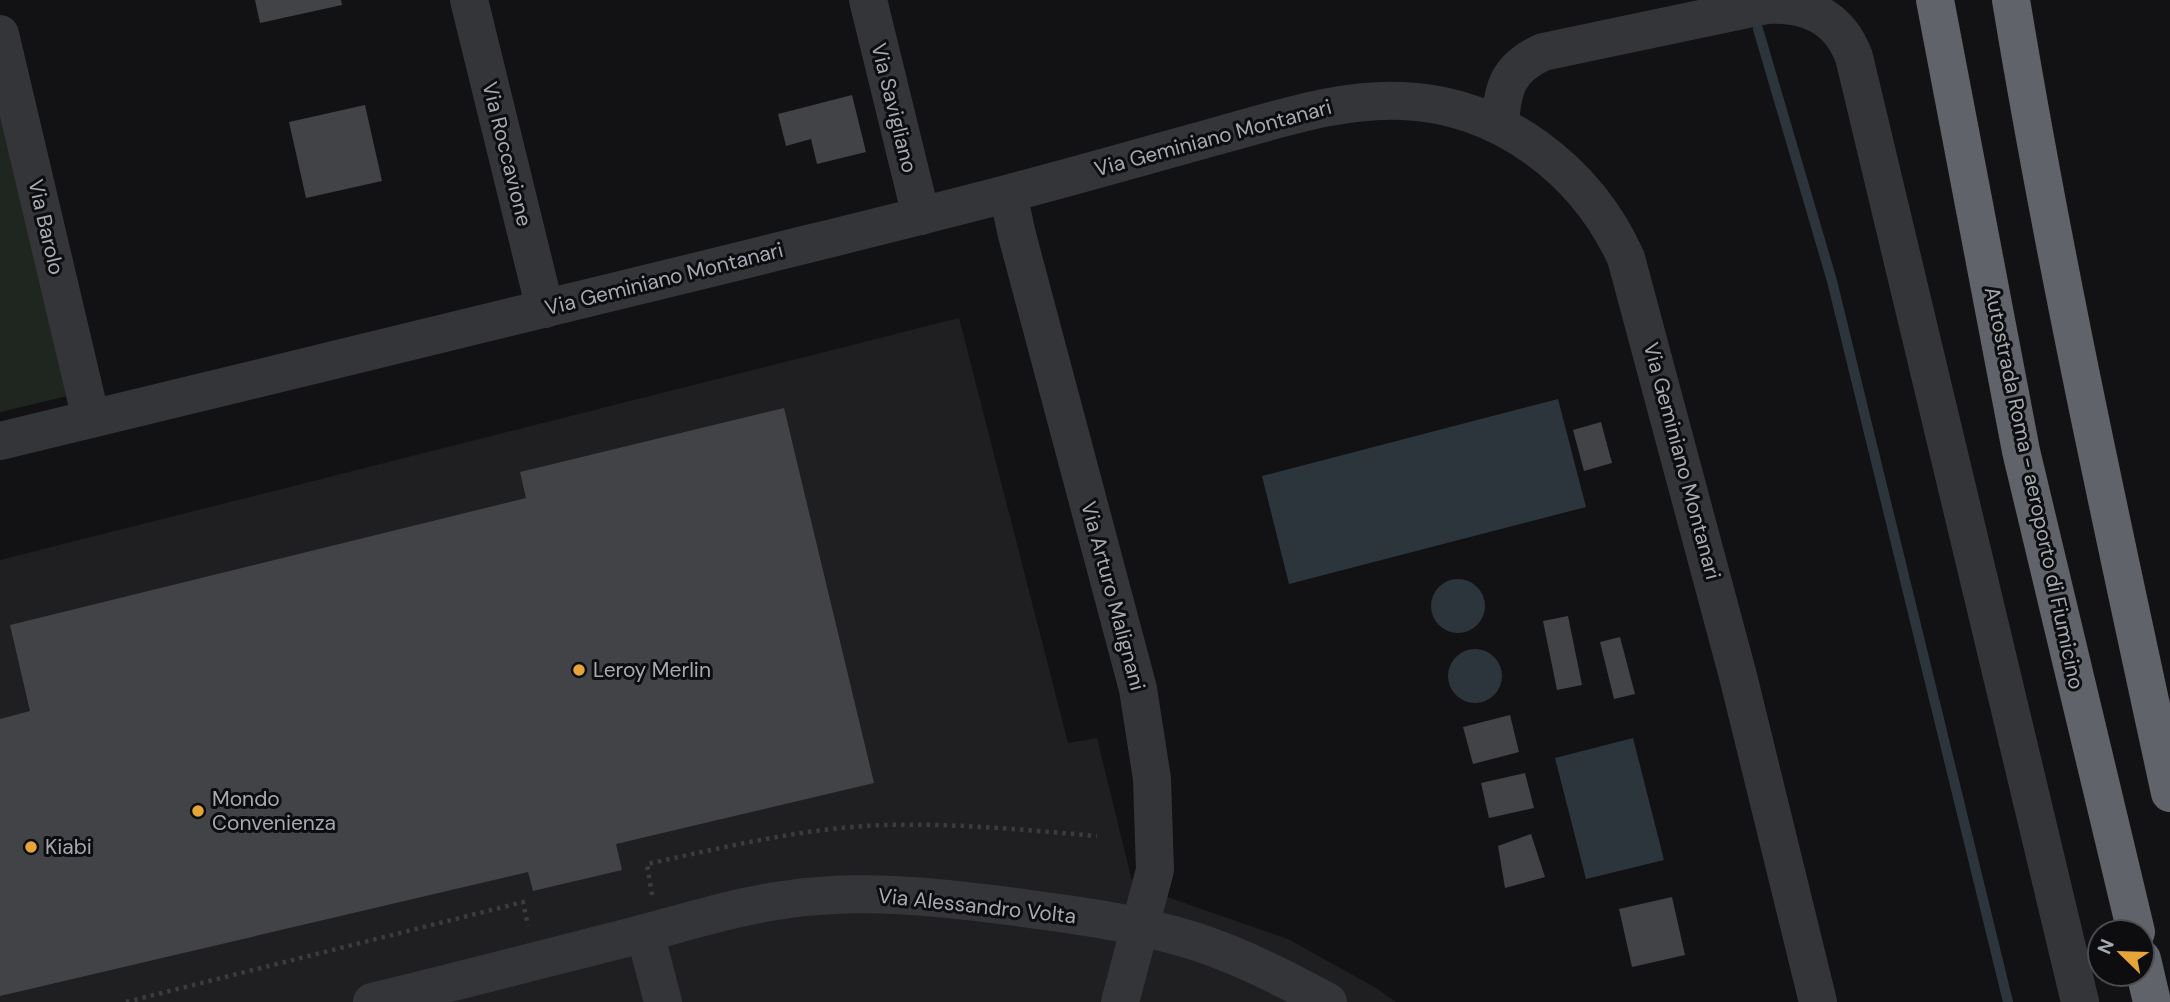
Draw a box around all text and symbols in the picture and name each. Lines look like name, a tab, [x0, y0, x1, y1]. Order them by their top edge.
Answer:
street label: Via Savigliano	[864, 40, 924, 176]
street label: Via Roccavione	[476, 79, 539, 229]
street label: Via Geminiano Montanari	[1091, 93, 1335, 183]
street label: Via Barolo	[21, 177, 71, 277]
street label: Via Geminiano Montanari	[542, 236, 786, 322]
street label: Autostrada Roma - aeroporto di Fiumicino	[1978, 284, 2090, 692]
street label: Via Geminiano Montanari	[1637, 339, 1727, 583]
street label: Via Arturo Malignani	[1074, 498, 1152, 694]
place label: Leroy Merlin	[593, 656, 711, 684]
marker: Leroy Merlin	[571, 662, 587, 678]
place label: Mondo Convenienza	[212, 785, 336, 837]
marker: Mondo Convenienza	[190, 803, 206, 819]
place label: Kiabi	[45, 833, 92, 861]
marker: Kiabi	[23, 839, 39, 855]
street label: Via Alessandro Volta	[876, 882, 1078, 930]
north arrow	[2086, 918, 2156, 988]
text: N	[2092, 935, 2120, 958]

